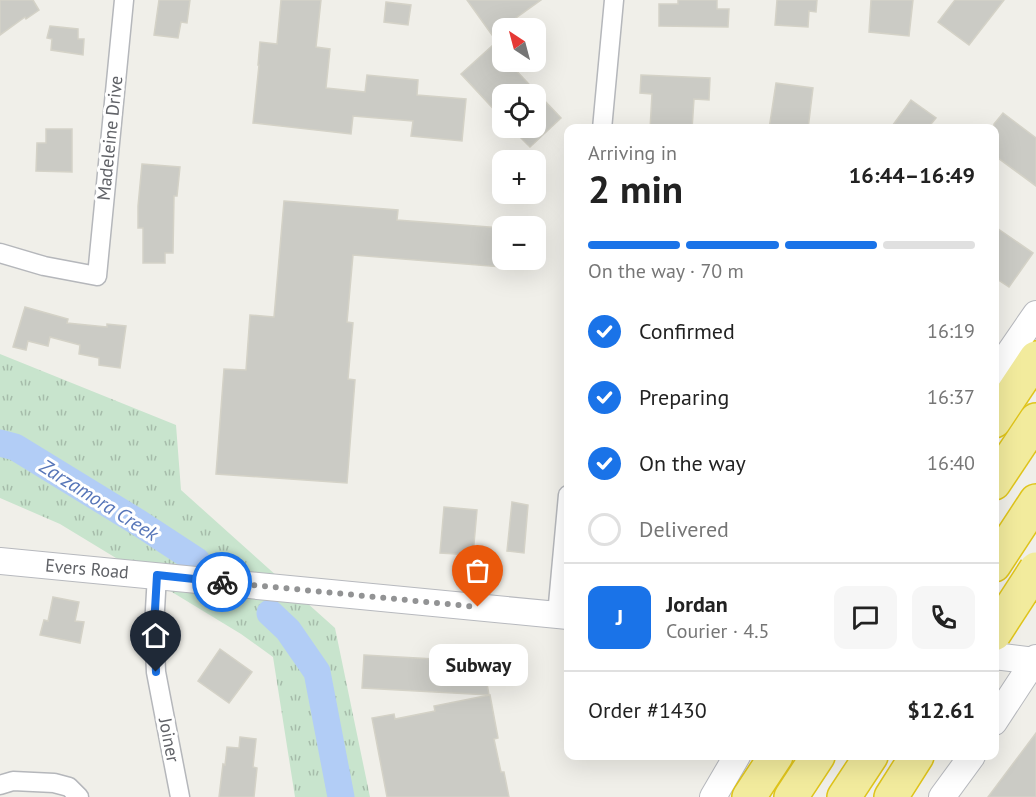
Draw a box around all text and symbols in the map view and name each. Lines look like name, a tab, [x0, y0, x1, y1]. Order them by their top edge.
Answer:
north arrow	[492, 18, 546, 72]
map controls	[492, 18, 546, 270]
street label: Madeleine Drive	[92, 74, 127, 201]
button: locate	[492, 84, 546, 138]
text: Arriving in	[588, 140, 677, 166]
button: +	[492, 150, 546, 204]
text: 16:44–16:49	[849, 161, 975, 189]
text: 2 min	[588, 163, 683, 214]
button: −	[492, 216, 546, 270]
text: On the way · 70 m	[588, 258, 744, 284]
icon: check	[588, 315, 621, 348]
text: Confirmed	[639, 317, 735, 345]
text: 16:19	[927, 318, 975, 344]
icon: check	[588, 381, 621, 414]
text: Preparing	[639, 383, 729, 411]
text: 16:37	[927, 384, 975, 410]
icon: check	[588, 447, 621, 480]
text: On the way	[639, 449, 746, 477]
text: 16:40	[927, 450, 975, 476]
water label: Zarzamora Creek	[34, 453, 164, 547]
text: Delivered	[639, 515, 729, 543]
pin	[452, 545, 503, 607]
courier	[192, 552, 252, 612]
street label: Evers Road	[44, 553, 130, 584]
icon: bag	[461, 554, 494, 587]
icon: bike	[206, 566, 239, 599]
button: chat	[834, 586, 897, 649]
button: phone	[912, 586, 975, 649]
text: Jordan	[666, 590, 728, 618]
text: J	[616, 603, 623, 631]
pin	[130, 610, 181, 672]
text: Courier · 4.5	[666, 618, 769, 644]
icon: home	[139, 619, 172, 652]
callout: Subway	[428, 643, 528, 685]
text: Subway	[446, 652, 511, 678]
text: Order #1430	[588, 696, 707, 724]
text: $12.61	[907, 696, 975, 724]
street label: Joiner	[154, 715, 185, 764]

